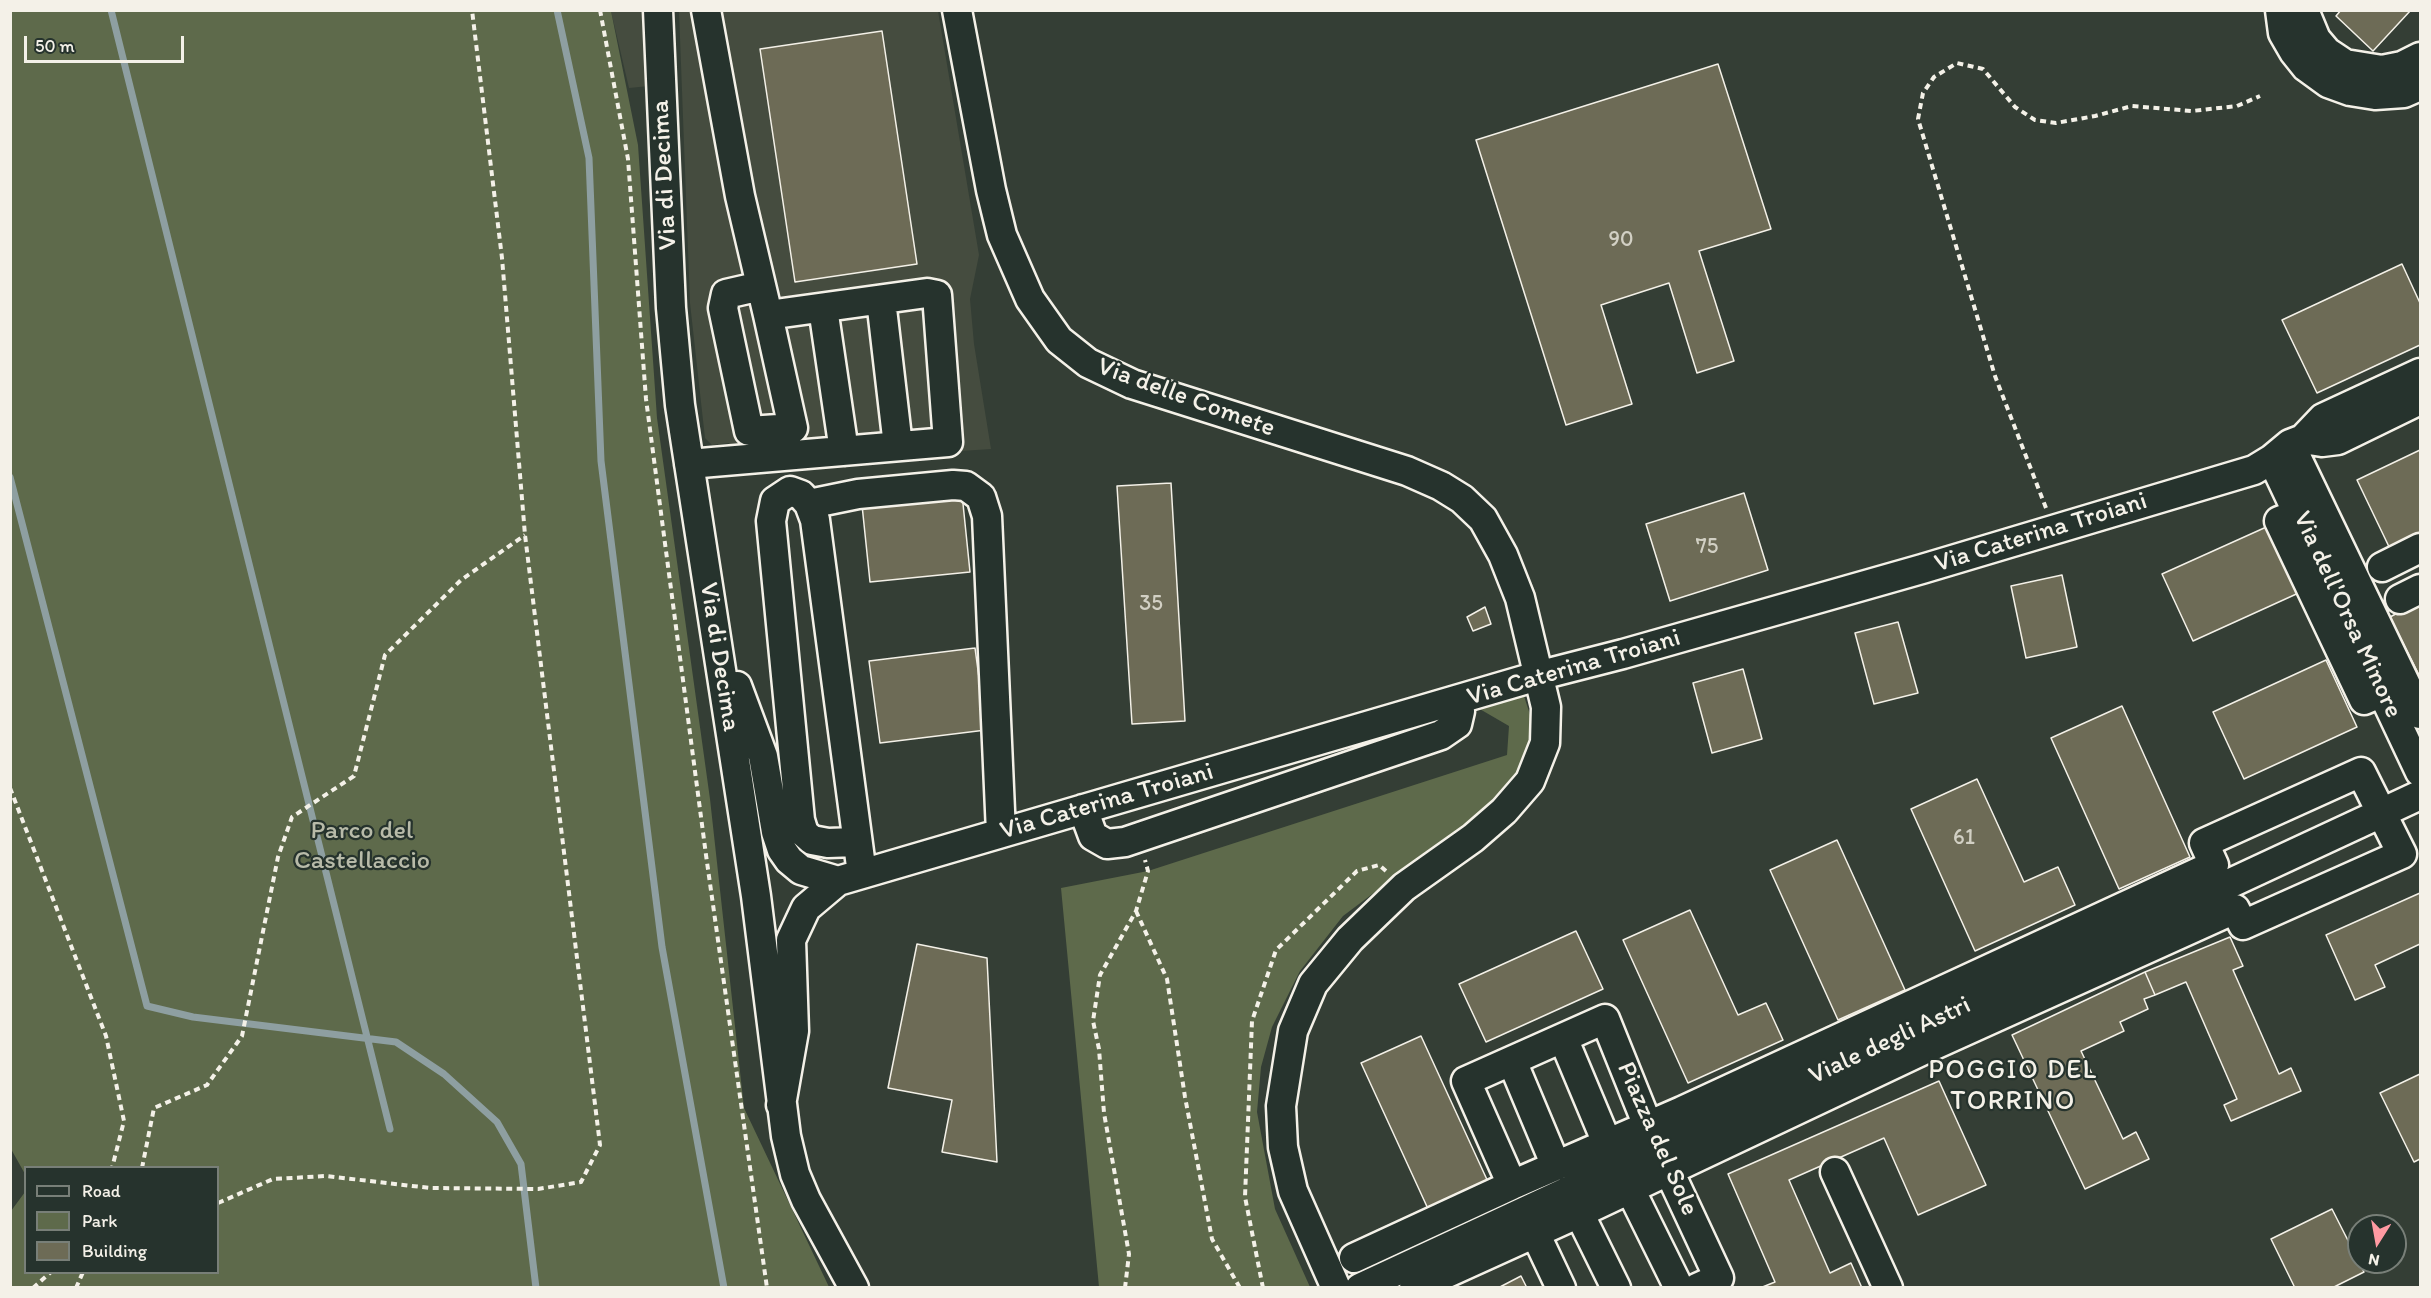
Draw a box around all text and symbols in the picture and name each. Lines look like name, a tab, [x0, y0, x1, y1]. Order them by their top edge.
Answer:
scale bar	[27, 24, 188, 62]
text: 50 m	[35, 35, 75, 57]
street label: Via di Decima	[645, 99, 685, 251]
house number: 90	[1608, 227, 1634, 253]
street label: Via delle Comete	[1093, 351, 1279, 445]
street label: Via Caterina Troiani	[1931, 486, 2151, 580]
street label: Via dell'Orsa Minore	[2285, 507, 2409, 723]
house number: 75	[1696, 534, 1718, 560]
street label: Via di Decima	[692, 580, 746, 734]
house number: 35	[1139, 591, 1163, 617]
street label: Via Caterina Troiani	[1464, 623, 1684, 713]
street label: Via Caterina Troiani	[997, 757, 1217, 847]
park label: Parco del Castellaccio	[294, 815, 430, 876]
house number: 61	[1953, 825, 1975, 851]
street label: Viale degli Astri	[1804, 990, 1976, 1092]
district label: POGGIO DEL TORRINO	[1930, 1055, 2096, 1118]
street label: Piazza del Sole	[1609, 1057, 1705, 1221]
legend	[24, 1166, 219, 1274]
text: Road	[82, 1180, 121, 1202]
text: Park	[82, 1210, 117, 1232]
north arrow	[2347, 1214, 2407, 1274]
text: Building	[82, 1240, 147, 1262]
text: N	[2367, 1250, 2381, 1271]

